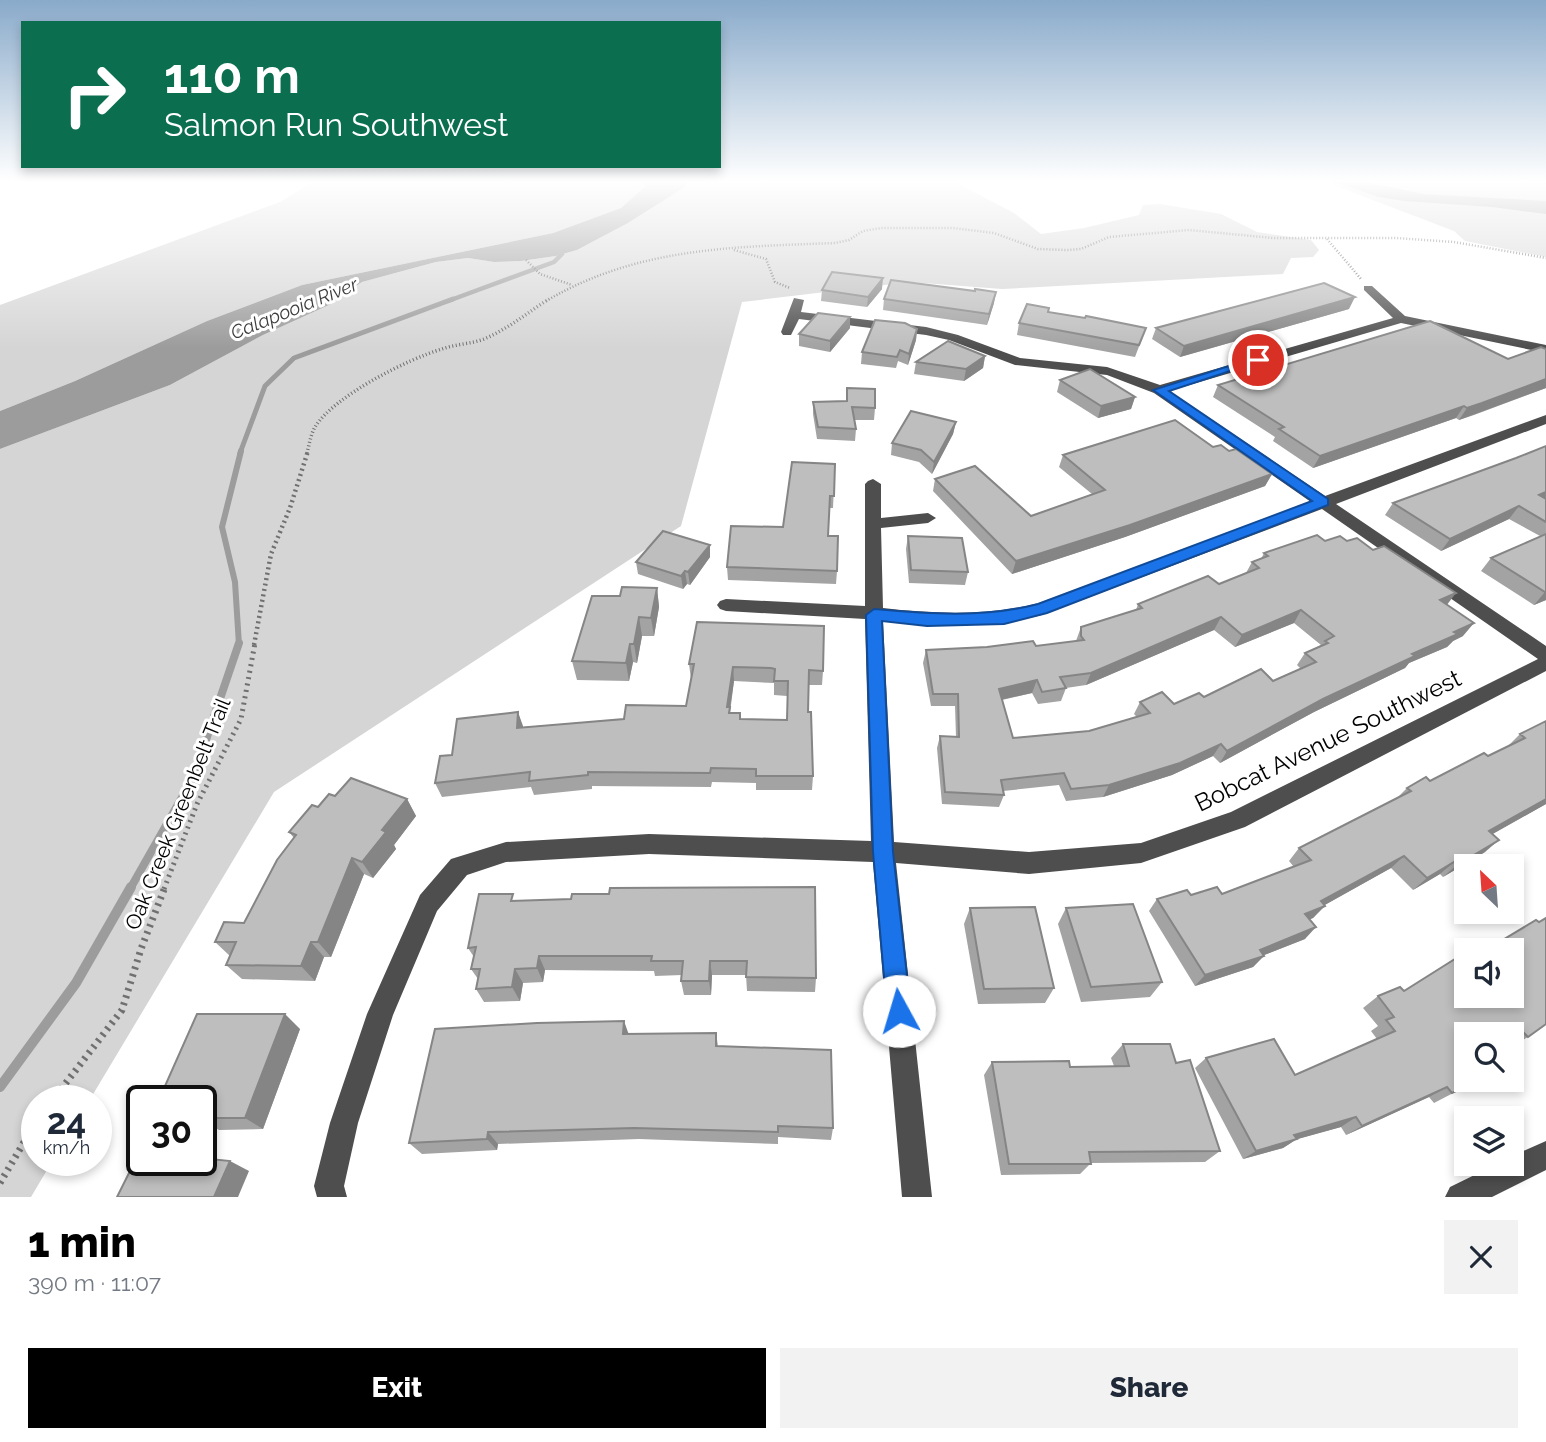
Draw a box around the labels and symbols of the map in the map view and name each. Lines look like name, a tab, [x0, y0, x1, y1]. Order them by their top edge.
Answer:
water label: Calapooia River	[227, 272, 362, 343]
pin	[1228, 330, 1288, 390]
street label: Bobcat Avenue Southwest	[1190, 663, 1466, 818]
street label: Oak Creek Greenbelt Trail	[120, 694, 236, 933]
north arrow	[1454, 854, 1524, 924]
position arrow	[862, 974, 936, 1048]
speed limit sign: 30	[126, 1085, 217, 1176]

